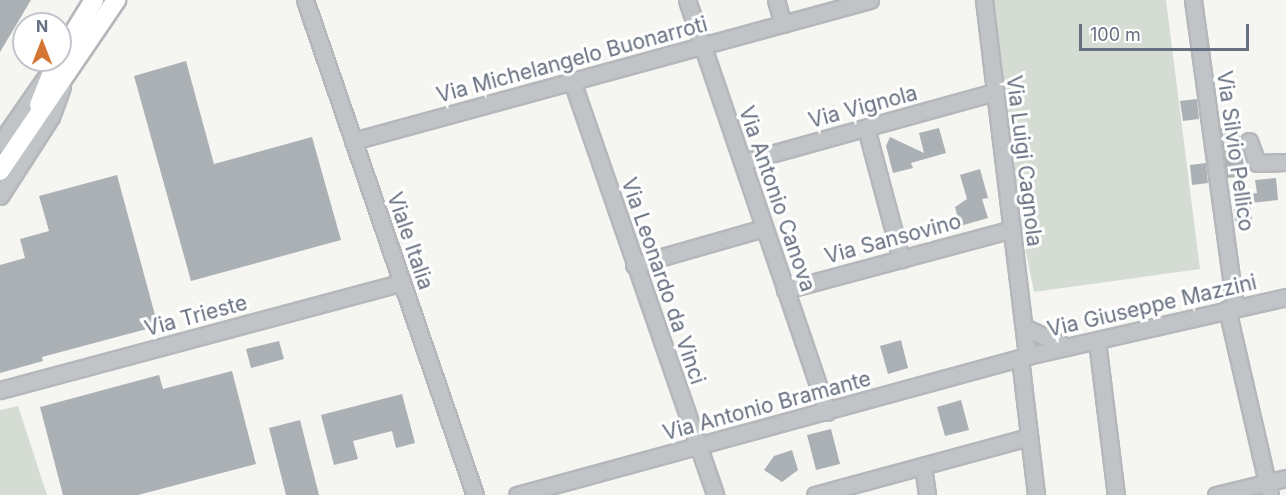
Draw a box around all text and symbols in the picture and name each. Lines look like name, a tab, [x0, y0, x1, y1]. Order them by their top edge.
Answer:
north arrow	[12, 12, 72, 72]
street label: Via Michelangelo Buonarroti	[434, 12, 710, 108]
scale bar	[1082, 12, 1252, 50]
text: N	[36, 16, 48, 36]
text: 100 m	[1090, 24, 1141, 45]
street label: Via Silvio Pellico	[1211, 69, 1259, 233]
street label: Via Luigi Cagnola	[1001, 74, 1047, 248]
street label: Via Vignola	[806, 80, 920, 134]
street label: Via Antonio Canova	[733, 103, 821, 295]
street label: Via Leonardo da Vinci	[616, 174, 710, 388]
street label: Viale Italia	[382, 189, 438, 293]
street label: Via Sansovino	[822, 209, 964, 269]
street label: Via Giuseppe Mazzini	[1045, 270, 1259, 342]
street label: Via Trieste	[142, 290, 250, 342]
street label: Via Antonio Bramante	[660, 366, 874, 446]

